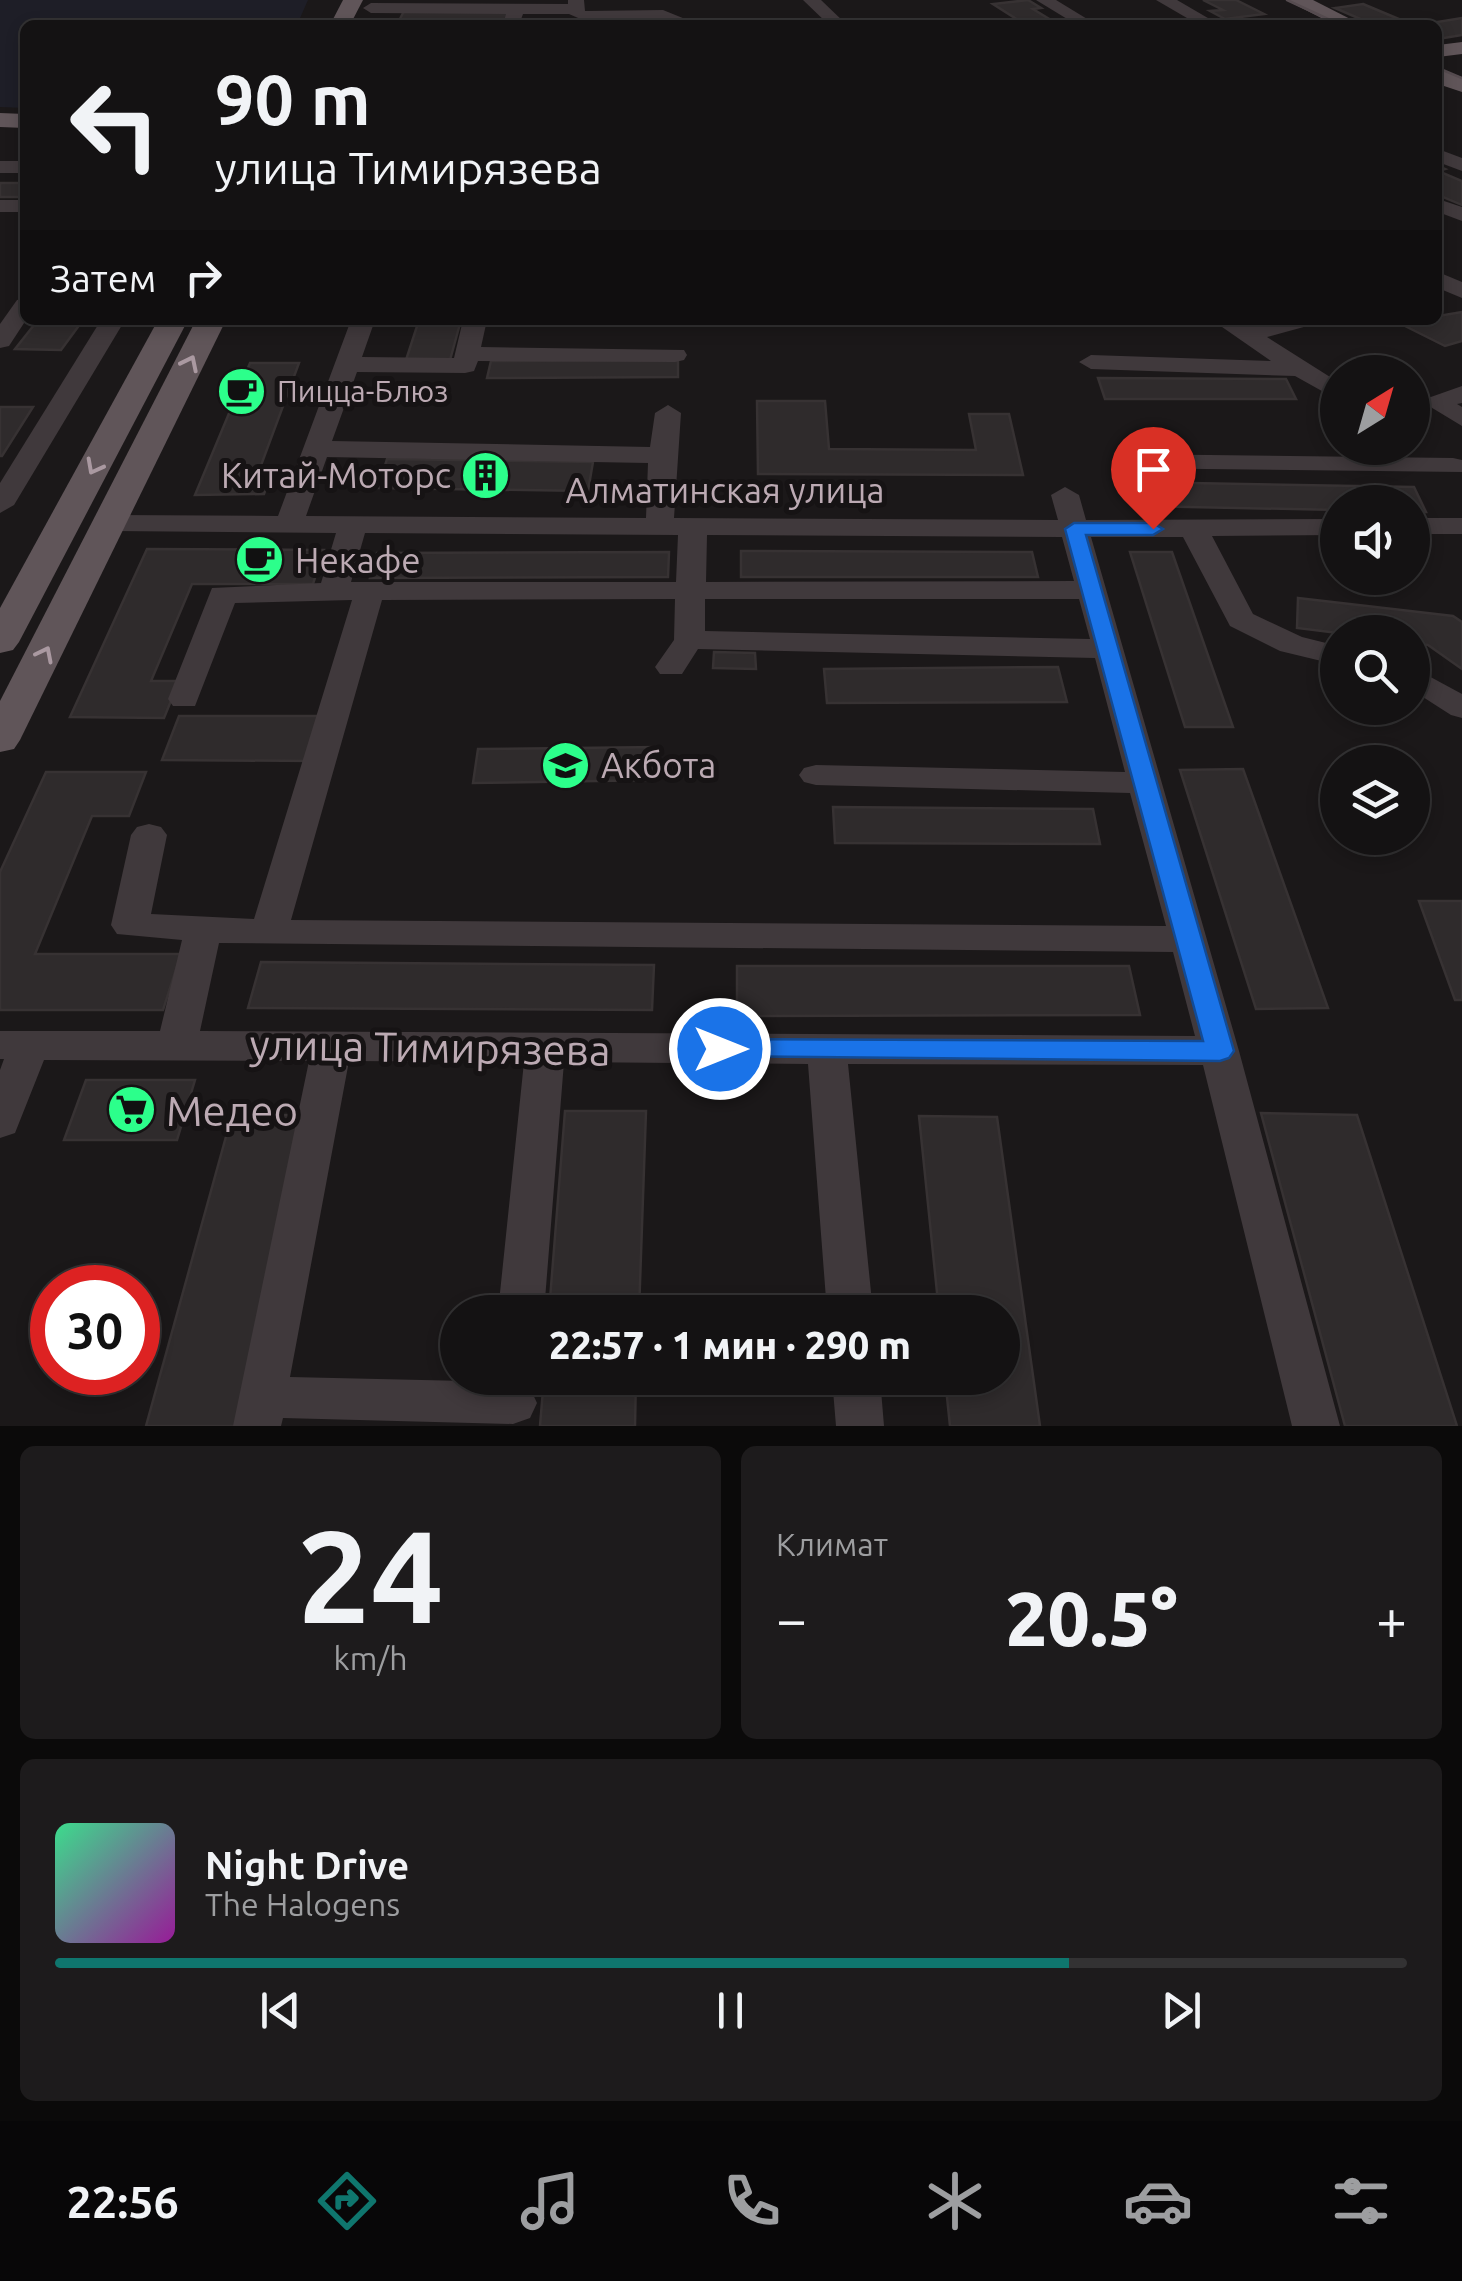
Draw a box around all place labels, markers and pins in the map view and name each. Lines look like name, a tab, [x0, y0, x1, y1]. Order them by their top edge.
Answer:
cafe icon: Пицца-Блюз	[216, 365, 268, 417]
place label: Пицца-Блюз	[277, 374, 448, 408]
pin	[1111, 427, 1196, 530]
building icon: Китай-Моторс	[460, 449, 512, 501]
place label: Китай-Моторс	[221, 455, 451, 495]
cafe icon: Некафе	[234, 534, 286, 586]
place label: Некафе	[295, 540, 421, 580]
school or university icon: Акбота	[540, 739, 592, 791]
place label: Акбота	[601, 745, 716, 785]
supermarket icon: Медео	[105, 1084, 157, 1136]
place label: Медео	[166, 1087, 298, 1134]

